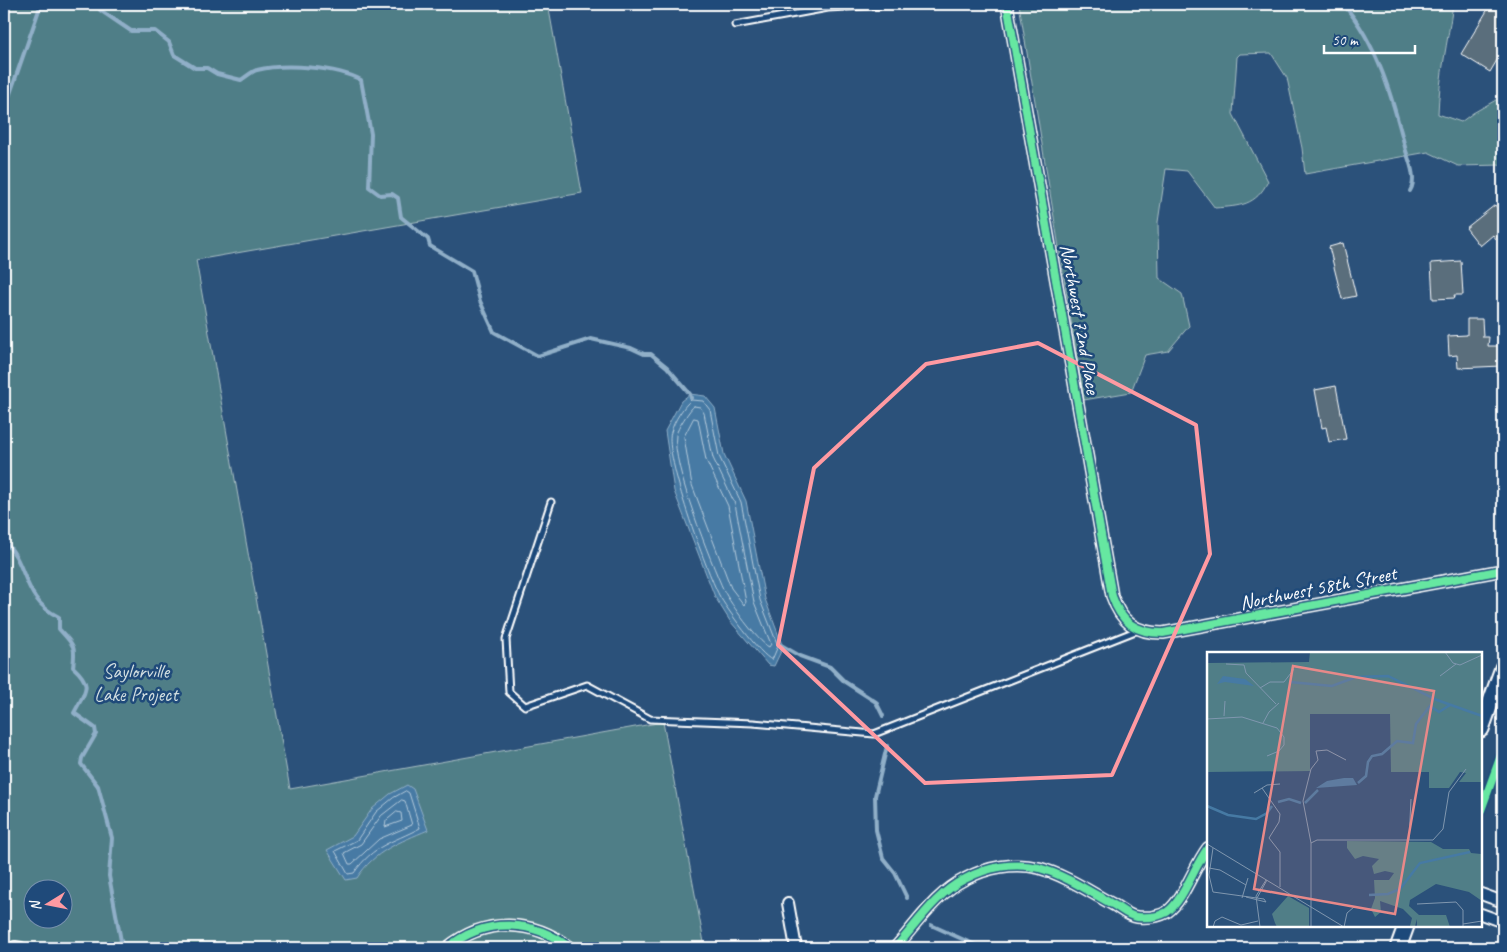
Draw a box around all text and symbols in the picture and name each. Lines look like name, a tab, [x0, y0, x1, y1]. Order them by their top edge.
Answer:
scale bar	[1324, 22, 1416, 54]
text: 50 m	[1332, 31, 1359, 50]
street label: Northwest 72nd Place	[1055, 242, 1106, 397]
street label: Northwest 58th Street	[1238, 560, 1401, 615]
inset map	[1207, 652, 1482, 927]
park label: Saylorville Lake Project	[94, 659, 180, 707]
north arrow	[22, 880, 72, 930]
text: N	[26, 898, 45, 912]

